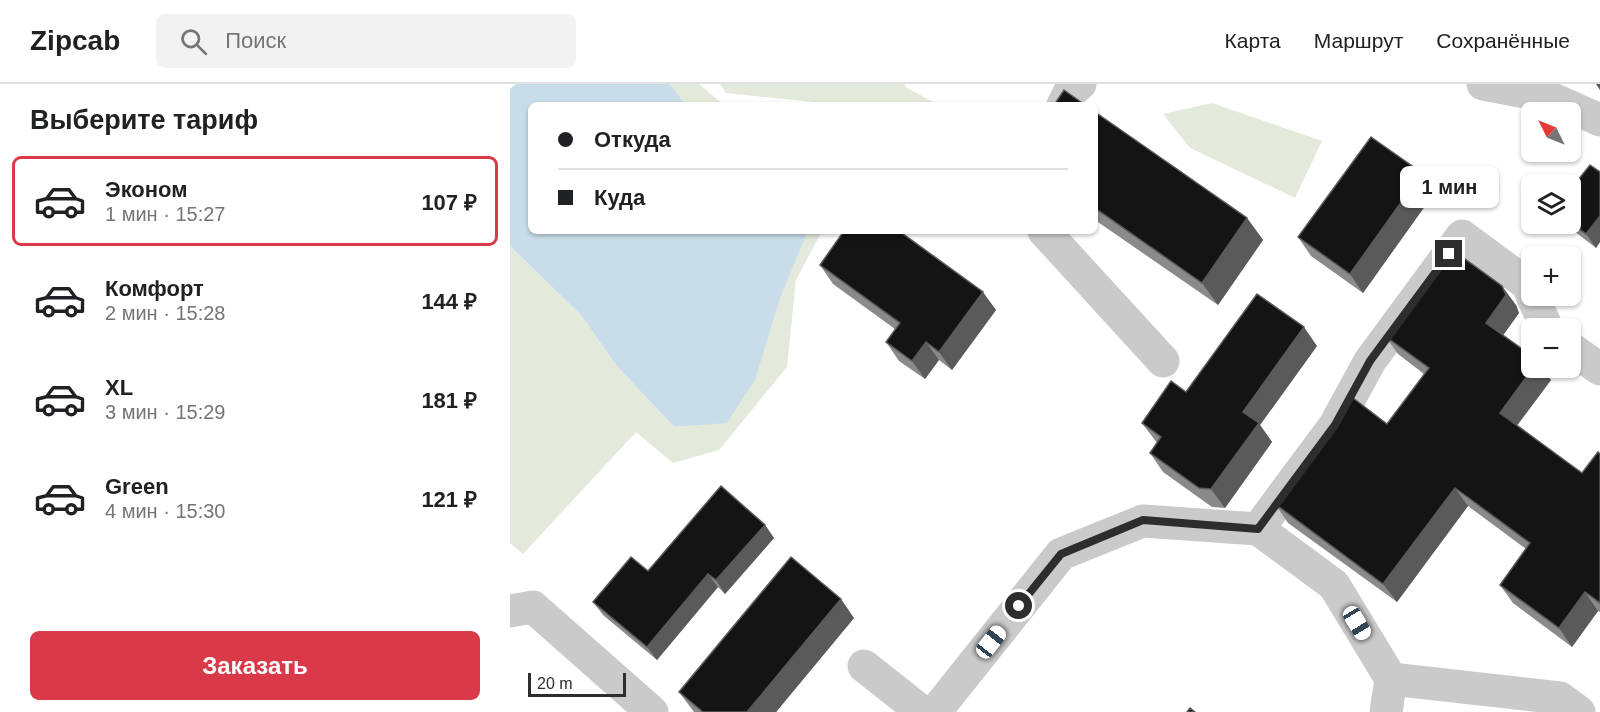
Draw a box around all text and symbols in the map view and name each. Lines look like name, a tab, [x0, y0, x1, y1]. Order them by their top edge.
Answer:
search box	[156, 14, 576, 68]
text: Zipcab	[30, 25, 120, 56]
icon: search	[177, 25, 210, 58]
text: Поиск	[225, 28, 286, 53]
text: Карта	[1225, 29, 1281, 52]
text: Маршрут	[1314, 29, 1403, 52]
text: Сохранённые	[1436, 29, 1570, 52]
north arrow	[1521, 102, 1581, 162]
map controls	[1521, 102, 1581, 378]
text: Выберите тариф	[30, 105, 258, 135]
text: Откуда	[594, 127, 671, 152]
callout: 1 мин	[1400, 167, 1498, 209]
icon: car	[33, 174, 87, 228]
button: layers	[1521, 174, 1581, 234]
text: 1 мин	[1422, 176, 1477, 198]
text: Эконом	[105, 177, 188, 202]
text: Куда	[594, 185, 645, 210]
text: 107 ₽	[421, 190, 477, 215]
text: 1 мин · 15:27	[105, 203, 225, 225]
route end	[1435, 240, 1462, 267]
button: +	[1521, 246, 1581, 306]
icon: car	[33, 273, 87, 327]
text: Комфорт	[105, 276, 204, 301]
text: 144 ₽	[421, 289, 477, 314]
text: 2 мин · 15:28	[105, 302, 225, 324]
button: −	[1521, 318, 1581, 378]
icon: car	[33, 372, 87, 426]
text: XL	[105, 375, 133, 400]
text: 181 ₽	[421, 388, 477, 413]
text: 3 мин · 15:29	[105, 401, 225, 423]
icon: car	[33, 471, 87, 525]
text: Green	[105, 474, 169, 499]
text: 121 ₽	[421, 487, 477, 512]
text: 4 мин · 15:30	[105, 500, 225, 522]
route start	[1005, 592, 1032, 619]
car	[1340, 603, 1374, 643]
car	[973, 622, 1009, 662]
button: Заказать	[30, 631, 480, 700]
scale bar	[528, 670, 626, 698]
text: 20 m	[537, 675, 573, 692]

